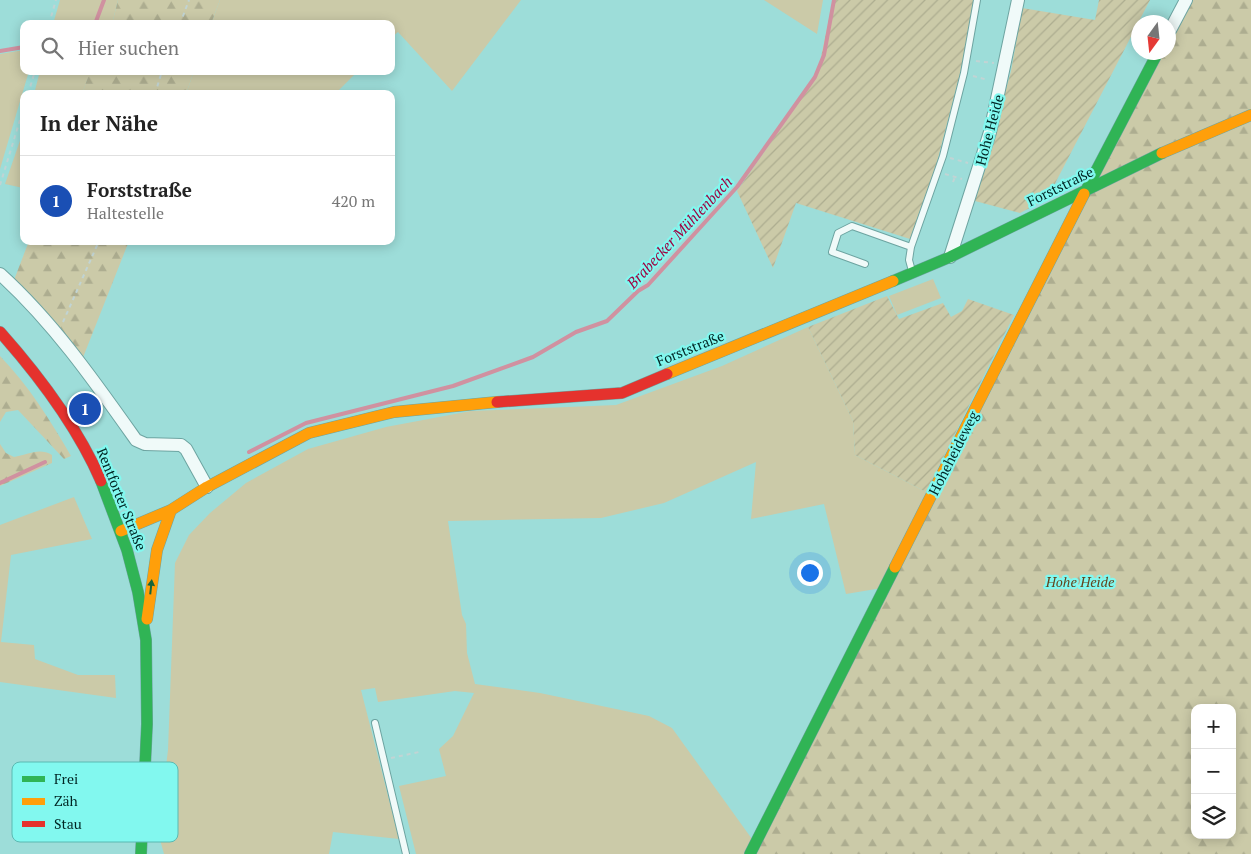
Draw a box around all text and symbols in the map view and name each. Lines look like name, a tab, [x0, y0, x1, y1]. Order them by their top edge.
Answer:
north arrow	[1131, 15, 1176, 60]
search box	[20, 20, 395, 75]
icon: search	[38, 34, 66, 62]
text: Hier suchen	[78, 35, 179, 60]
street label: Hohe Heide	[970, 92, 1008, 168]
text: In der Nähe	[40, 109, 158, 137]
street label: Forststraße	[1024, 162, 1096, 210]
water label: Brabecker Mühlenbach	[621, 172, 736, 293]
text: Forststraße	[87, 177, 192, 202]
text: 1	[51, 190, 61, 212]
text: 420 m	[332, 190, 375, 212]
text: Haltestelle	[87, 202, 164, 224]
street label: Forststraße	[653, 326, 727, 370]
pin: 1	[69, 390, 101, 428]
street label: Hoheheideweg	[924, 407, 983, 498]
street label: Rentforter Straße	[93, 445, 151, 553]
your location	[797, 560, 823, 586]
park label: Hohe Heide	[1045, 572, 1115, 591]
one-way arrow	[147, 578, 155, 594]
map controls	[1191, 704, 1236, 839]
button: +	[1191, 704, 1236, 749]
button: −	[1191, 749, 1236, 794]
legend	[12, 762, 178, 842]
text: Frei	[54, 769, 78, 788]
text: Zäh	[54, 791, 78, 810]
button: layers	[1191, 794, 1236, 839]
text: Stau	[54, 814, 82, 833]

